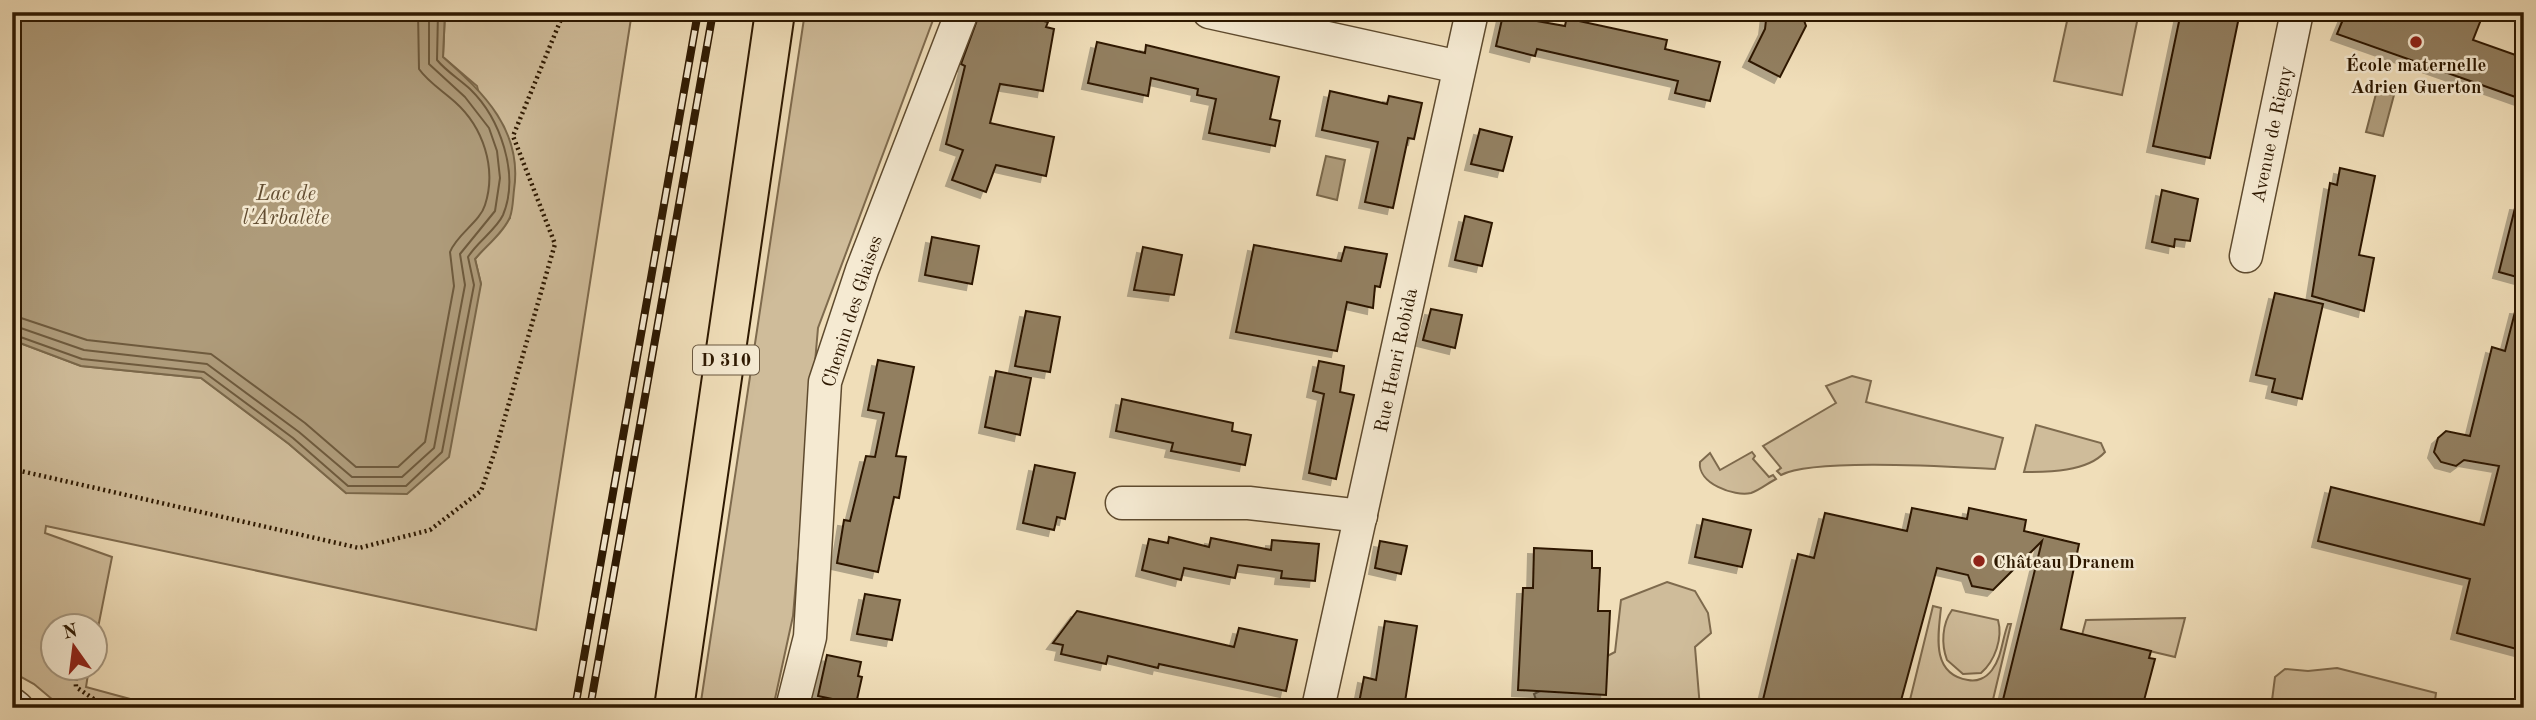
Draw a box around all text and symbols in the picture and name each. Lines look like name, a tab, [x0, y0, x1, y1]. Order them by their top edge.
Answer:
marker: École maternelle Adrien Guerton	[2408, 34, 2424, 50]
place label: École maternelle Adrien Guerton	[2346, 53, 2486, 98]
street label: Avenue de Rigny	[2250, 65, 2297, 204]
water label: Lac de l'Arbalète	[243, 184, 329, 229]
street label: Chemin des Glaises	[820, 234, 887, 390]
street label: Rue Henri Robida	[1373, 286, 1422, 434]
road number: D 310	[693, 346, 759, 374]
marker: Château Dranem	[1971, 553, 1987, 569]
place label: Château Dranem	[1993, 554, 2135, 573]
north arrow	[38, 612, 108, 682]
text: N	[61, 622, 80, 644]

